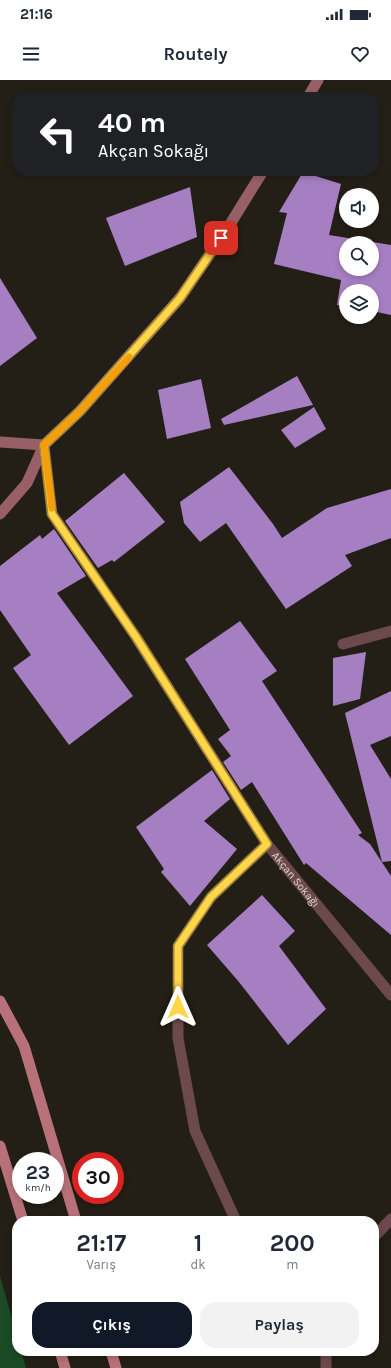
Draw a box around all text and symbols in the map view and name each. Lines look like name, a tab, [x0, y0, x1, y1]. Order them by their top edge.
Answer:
text: 21:16	[20, 5, 53, 23]
icon: menu	[20, 43, 42, 65]
text: Routely	[163, 43, 228, 65]
icon: heart	[349, 43, 371, 65]
text: 40 m	[98, 106, 166, 139]
icon: left	[32, 108, 84, 160]
text: Akçan Sokağı	[98, 140, 209, 162]
map controls	[339, 188, 379, 324]
button: sound	[339, 188, 379, 228]
pin	[204, 221, 238, 255]
icon: arrive	[210, 227, 232, 249]
button: search	[339, 236, 379, 276]
button: layers	[339, 284, 379, 324]
street label: Akçan Sokağı	[269, 849, 322, 910]
position arrow	[157, 986, 199, 1028]
speed limit sign: 30	[72, 1152, 124, 1204]
text: 23	[26, 1161, 50, 1184]
text: km/h	[25, 1182, 51, 1194]
text: 21:17	[76, 1229, 126, 1257]
text: 1	[194, 1229, 202, 1257]
text: 200	[270, 1229, 315, 1257]
text: Varış	[87, 1257, 116, 1272]
text: dk	[191, 1257, 206, 1272]
text: m	[286, 1257, 298, 1272]
button: Çıkış	[32, 1302, 192, 1348]
button: Paylaş	[200, 1302, 359, 1348]

